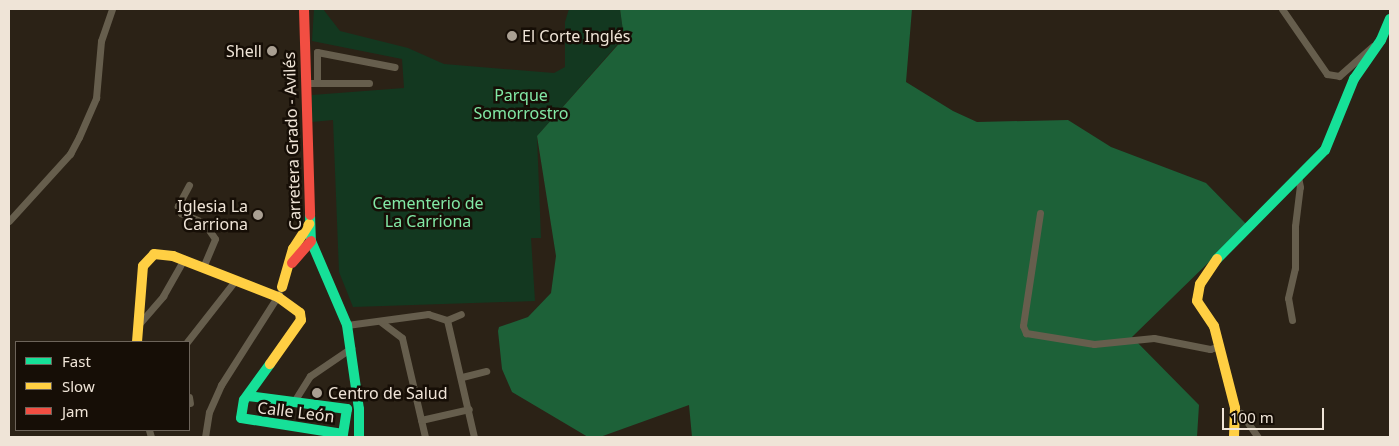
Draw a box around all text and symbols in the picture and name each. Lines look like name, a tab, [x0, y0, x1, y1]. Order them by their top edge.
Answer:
place label: El Corte Inglés	[522, 26, 631, 46]
marker: El Corte Inglés	[506, 30, 518, 42]
place label: Shell	[226, 41, 262, 61]
marker: Shell	[266, 45, 278, 57]
street label: Carretera Grado - Avilés	[279, 52, 305, 230]
park label: Parque Somorrostro	[473, 85, 569, 123]
park label: Cementerio de La Carriona	[372, 193, 484, 231]
place label: Iglesia La Carriona	[177, 196, 248, 234]
marker: Iglesia La Carriona	[252, 209, 264, 221]
legend	[15, 341, 190, 431]
text: Fast	[62, 351, 91, 371]
text: Slow	[62, 376, 95, 396]
place label: Centro de Salud	[328, 383, 448, 403]
marker: Centro de Salud	[310, 386, 324, 400]
street label: Calle León	[256, 398, 336, 426]
scale bar	[1224, 398, 1326, 430]
text: Jam	[62, 401, 89, 421]
text: 100 m	[1230, 407, 1274, 427]

